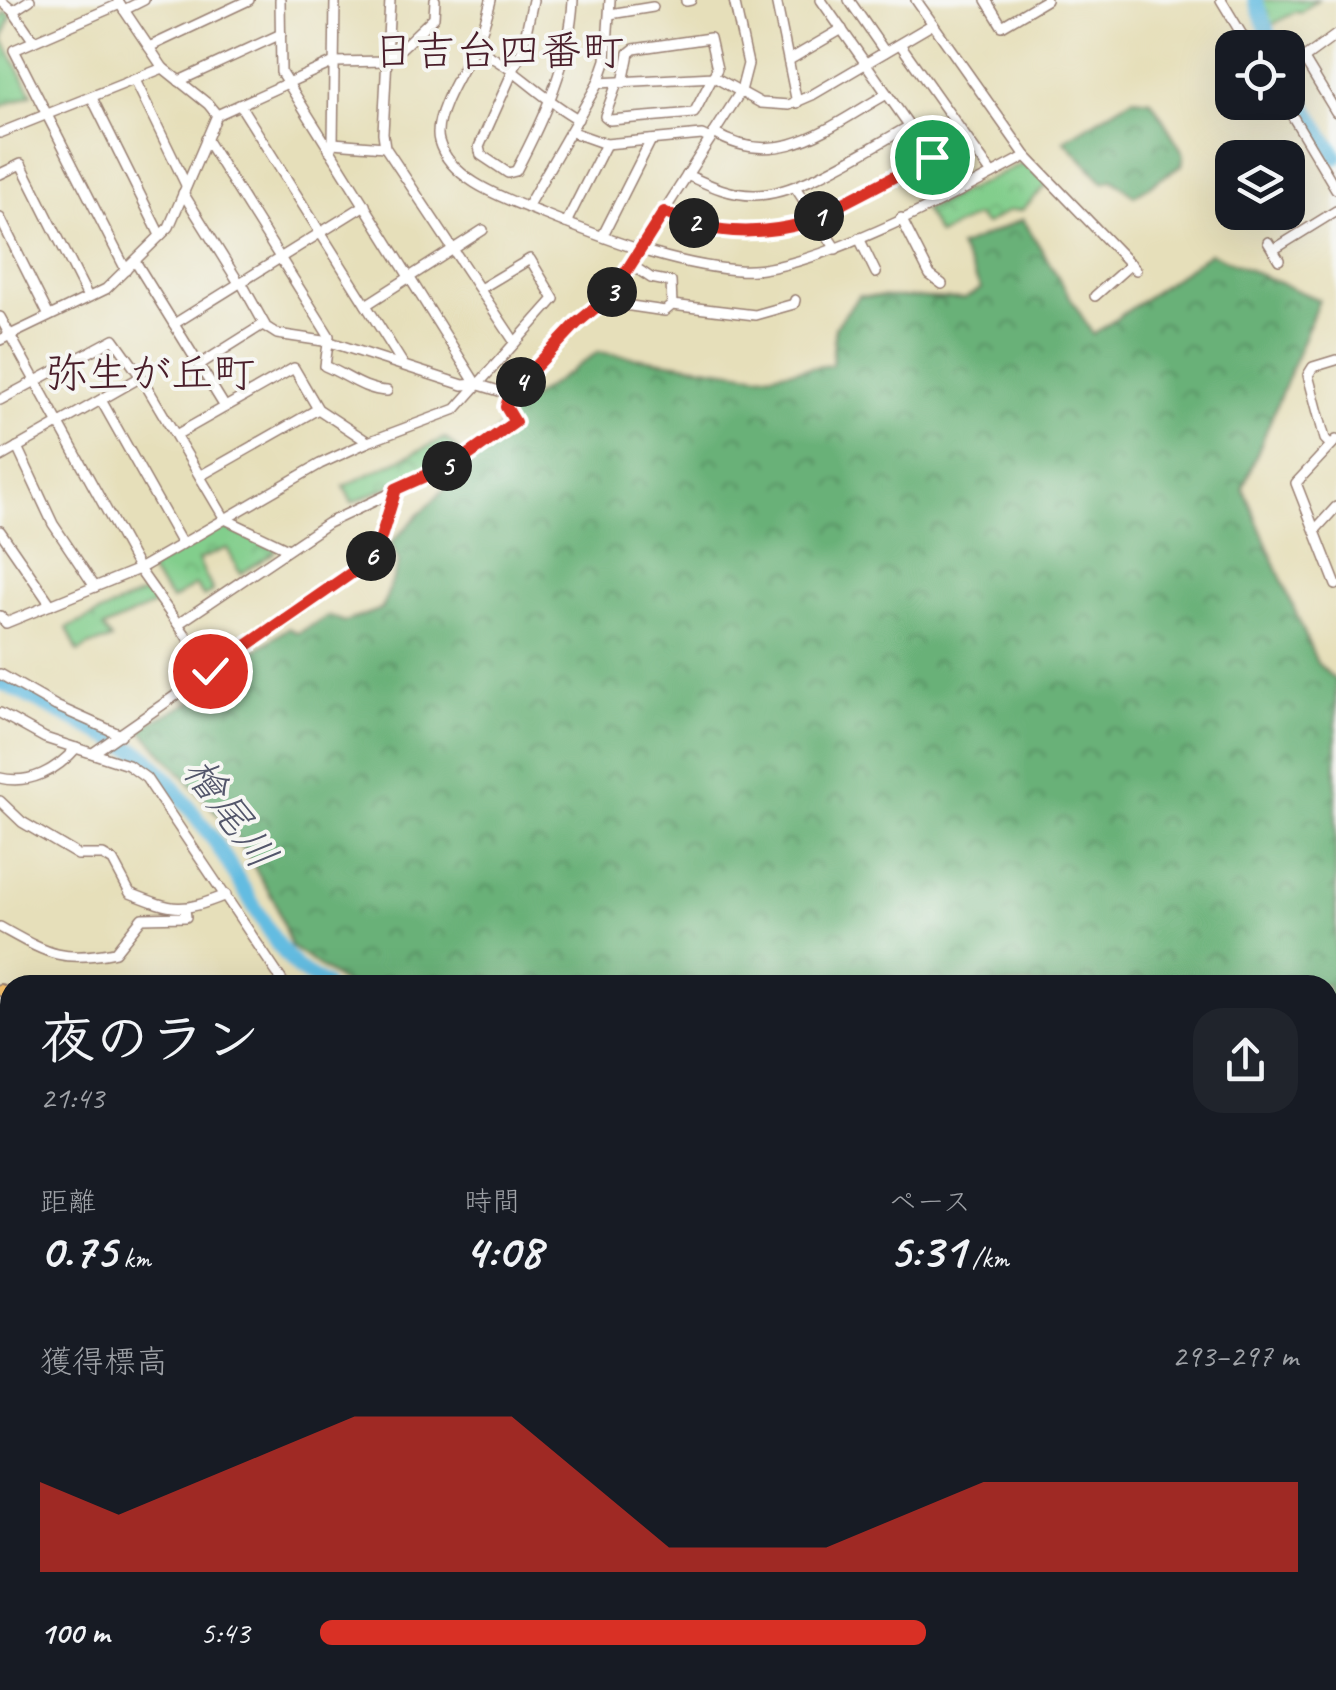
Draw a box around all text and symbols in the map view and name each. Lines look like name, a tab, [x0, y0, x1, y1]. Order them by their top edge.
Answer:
district label: 日吉台四番町	[372, 25, 624, 78]
map controls	[1215, 30, 1305, 230]
button: locate	[1215, 30, 1305, 120]
pin	[890, 115, 975, 200]
icon: arrive	[905, 130, 960, 185]
button: layers	[1215, 140, 1305, 230]
pin: 1	[794, 191, 844, 241]
pin: 2	[669, 198, 719, 248]
text: 1	[813, 198, 825, 233]
text: 2	[688, 205, 700, 240]
pin: 3	[587, 267, 637, 317]
text: 3	[606, 274, 618, 309]
district label: 弥生が丘町	[45, 347, 255, 400]
pin: 4	[496, 357, 546, 407]
text: 4	[515, 364, 527, 399]
pin: 5	[422, 441, 472, 491]
text: 5	[441, 448, 453, 483]
pin: 6	[346, 531, 396, 581]
text: 6	[364, 538, 378, 573]
pin	[168, 629, 253, 714]
icon: check	[183, 644, 238, 699]
water label: 檜尾川	[172, 746, 288, 880]
text: 夜のラン	[40, 1004, 260, 1074]
button: share	[1193, 1008, 1298, 1113]
text: 21:43	[40, 1077, 104, 1118]
text: 距離	[40, 1184, 96, 1219]
text: 時間	[464, 1184, 520, 1219]
text: ペース	[889, 1184, 971, 1219]
text: 0.75	[40, 1219, 116, 1282]
text: 4:08	[464, 1219, 542, 1282]
text: 5:31	[889, 1219, 965, 1282]
text: km	[116, 1240, 151, 1275]
text: /km	[965, 1240, 1009, 1275]
text: 293–297 m	[1172, 1335, 1298, 1376]
text: 獲得標高	[40, 1341, 168, 1382]
text: 100 m	[40, 1612, 109, 1653]
text: 5:43	[200, 1612, 250, 1653]

